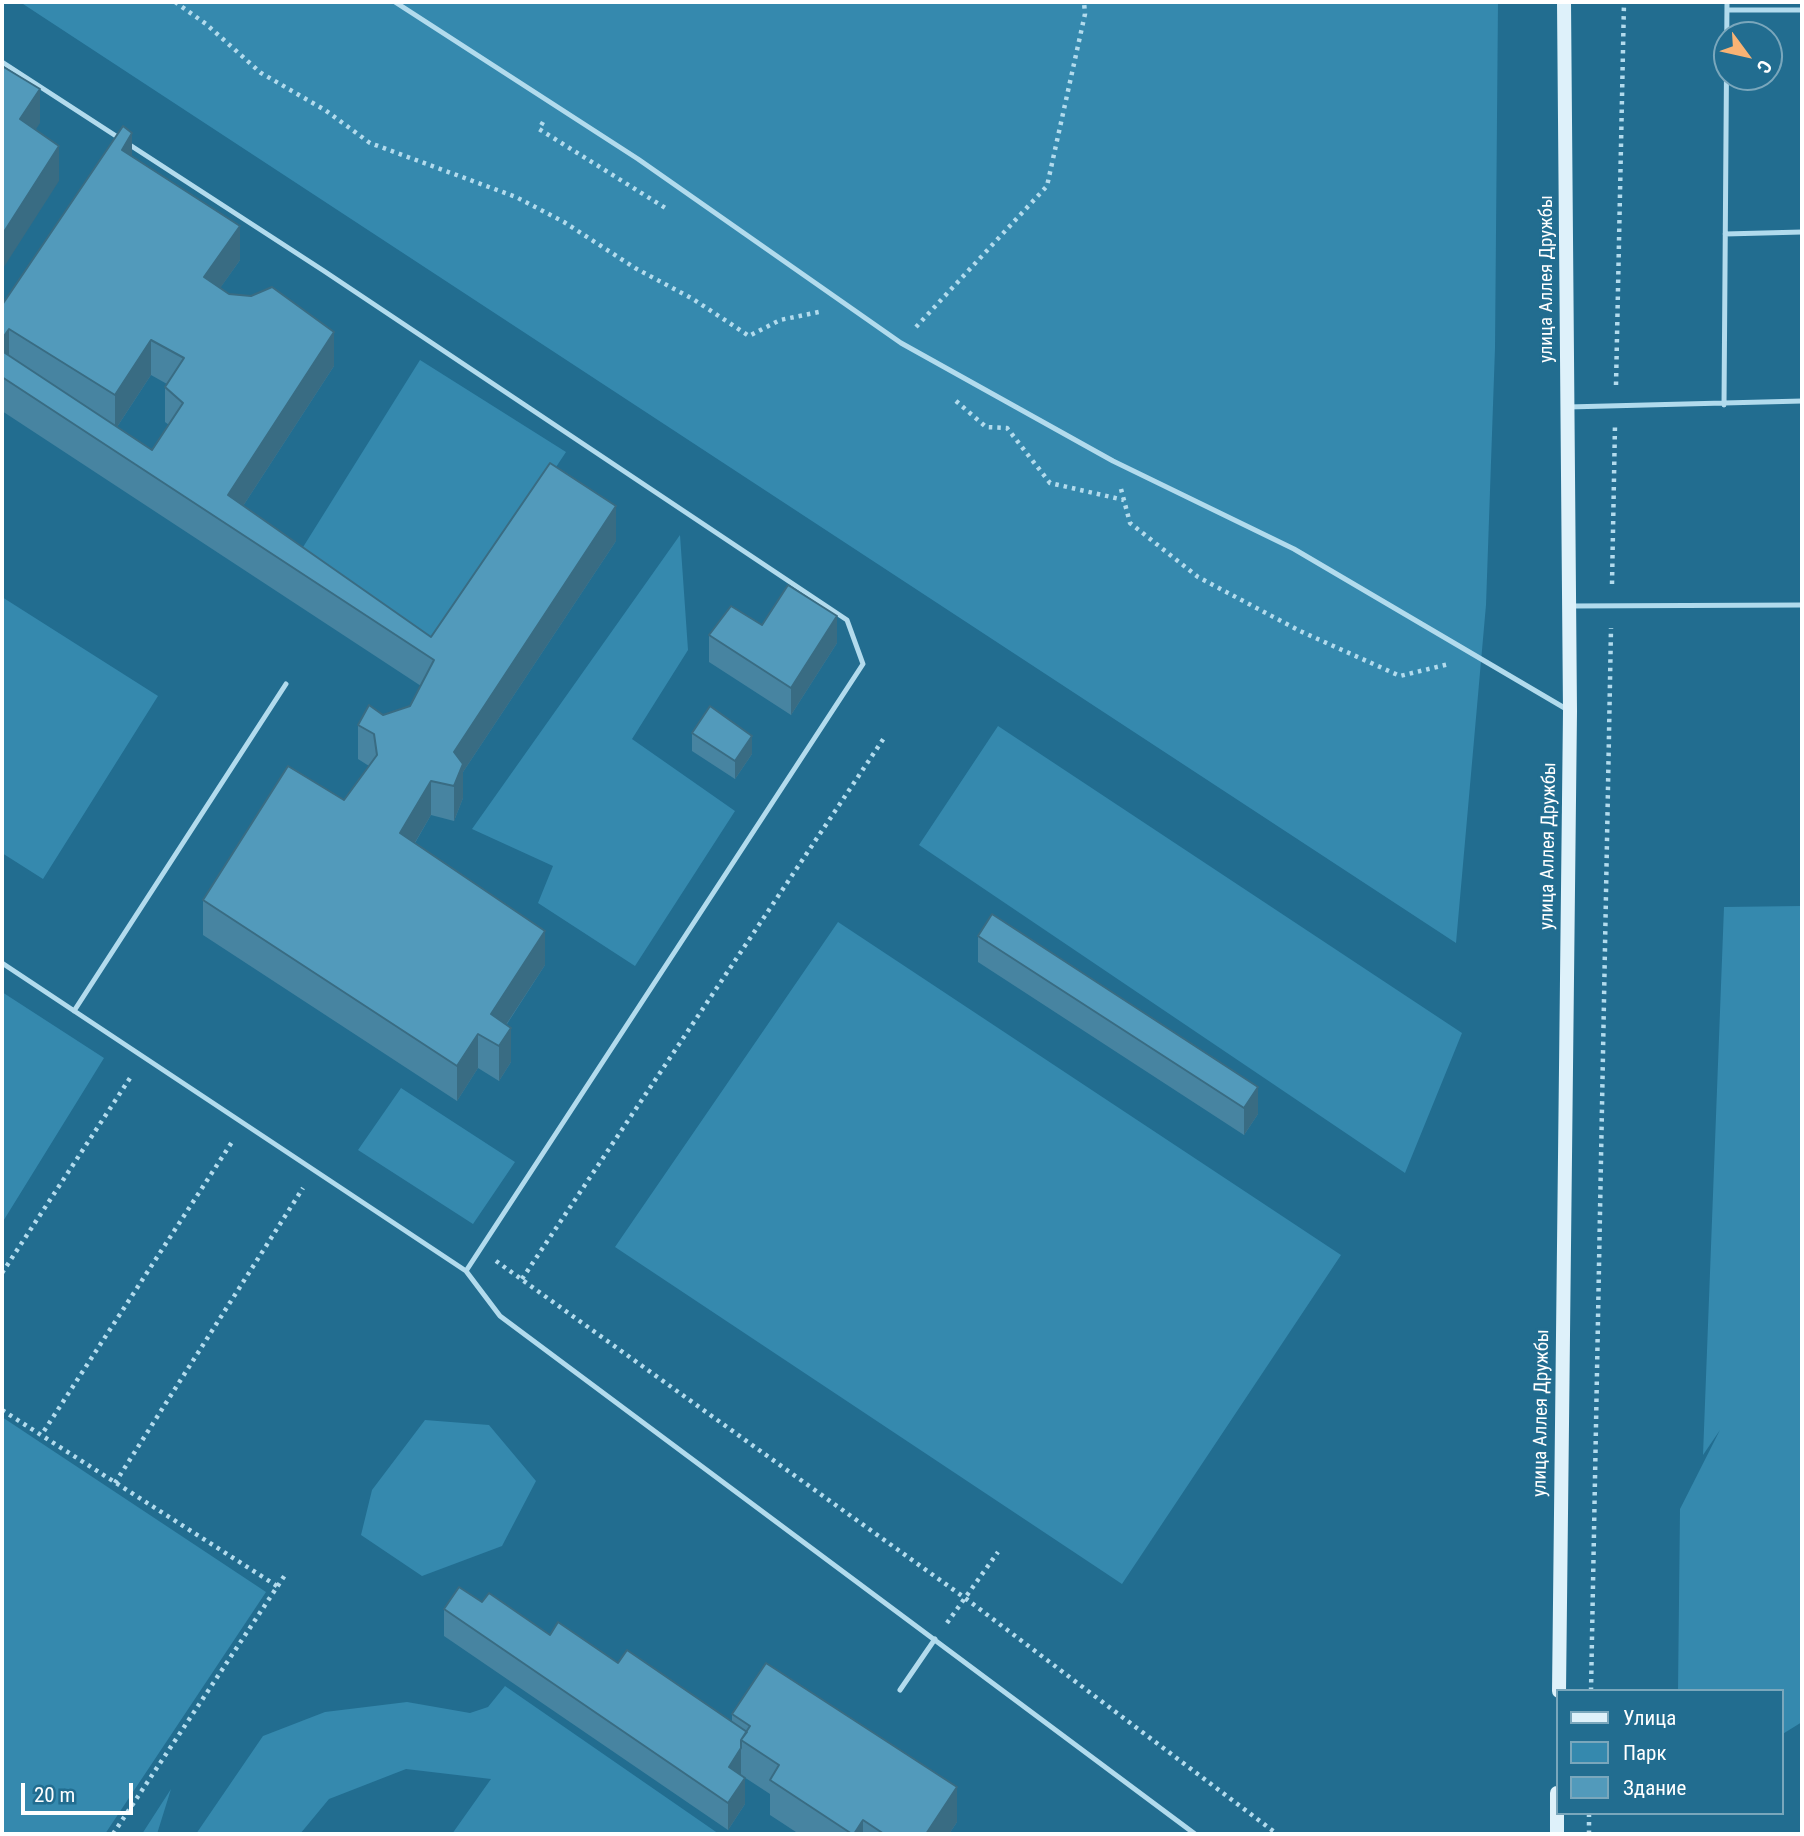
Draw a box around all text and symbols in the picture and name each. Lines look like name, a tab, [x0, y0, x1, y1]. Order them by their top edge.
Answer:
north arrow	[1713, 21, 1783, 91]
text: С	[1752, 56, 1777, 77]
street label: улица Аллея Дружбы	[1536, 195, 1558, 363]
street label: улица Аллея Дружбы	[1536, 762, 1562, 930]
street label: улица Аллея Дружбы	[1529, 1329, 1555, 1497]
legend	[1556, 1689, 1783, 1815]
text: Улица	[1623, 1706, 1676, 1730]
text: Парк	[1623, 1741, 1667, 1765]
scale bar	[24, 1770, 136, 1814]
text: Здание	[1623, 1776, 1686, 1800]
text: 20 m	[34, 1783, 75, 1807]

